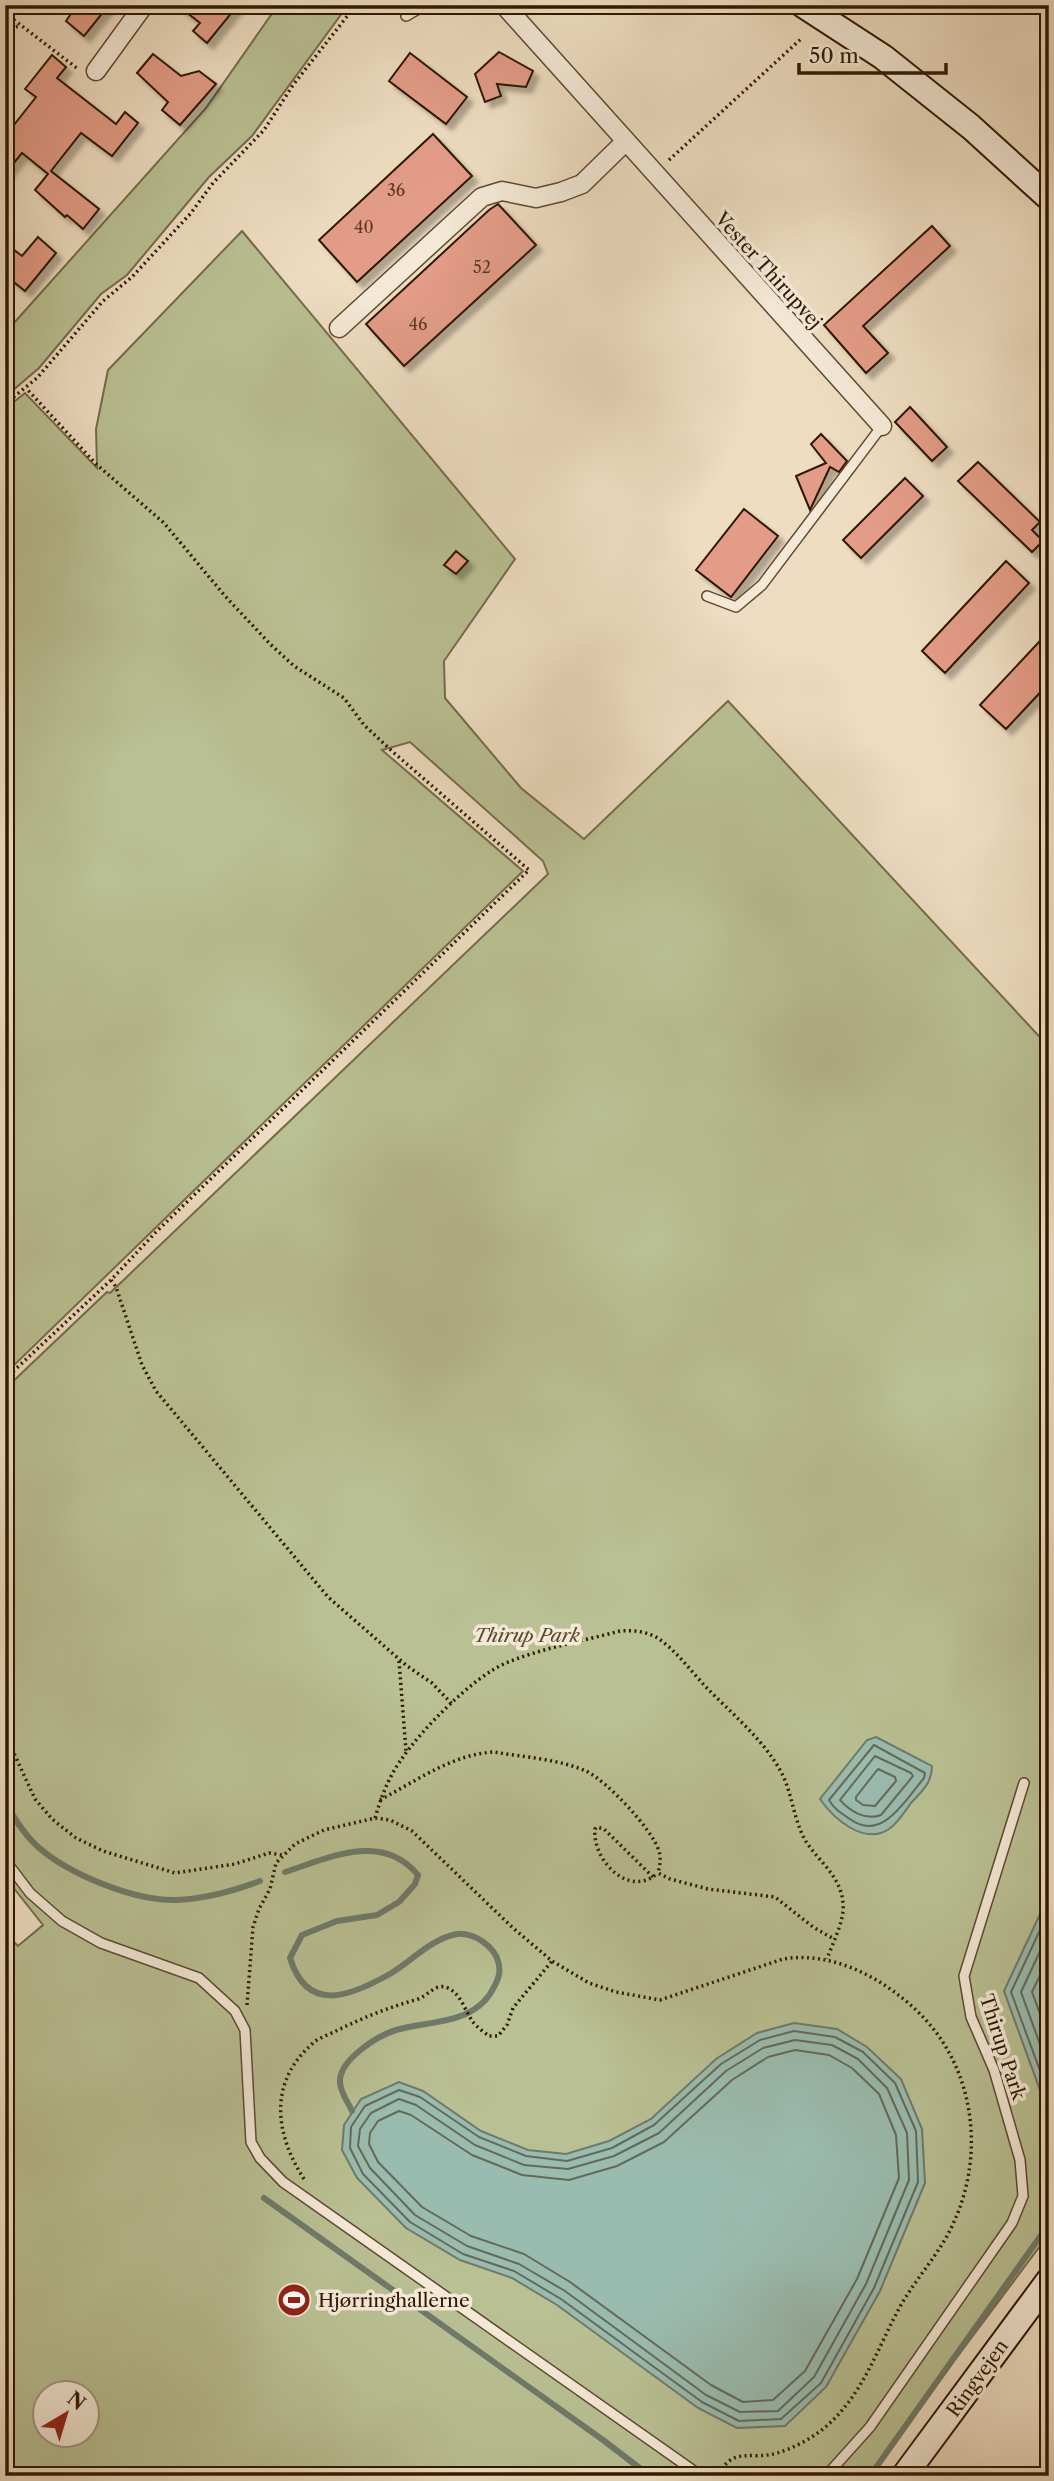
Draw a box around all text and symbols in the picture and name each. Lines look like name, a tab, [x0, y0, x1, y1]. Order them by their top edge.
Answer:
scale bar	[799, 32, 946, 76]
text: 50 m	[809, 43, 859, 68]
house number: 36	[387, 180, 405, 200]
street label: Vester Thirupvej	[710, 207, 827, 333]
house number: 40	[354, 217, 374, 237]
house number: 52	[473, 257, 491, 277]
house number: 46	[409, 314, 427, 334]
park label: Thirup Park	[474, 1624, 580, 1647]
street label: Thirup Park	[975, 1991, 1031, 2104]
sports icon: Hjørringhallerne	[275, 2281, 313, 2319]
place label: Hjørringhallerne	[318, 2289, 470, 2312]
street label: Ringvejen	[942, 2335, 1013, 2421]
north arrow	[32, 2380, 102, 2450]
text: N	[63, 2387, 90, 2415]

